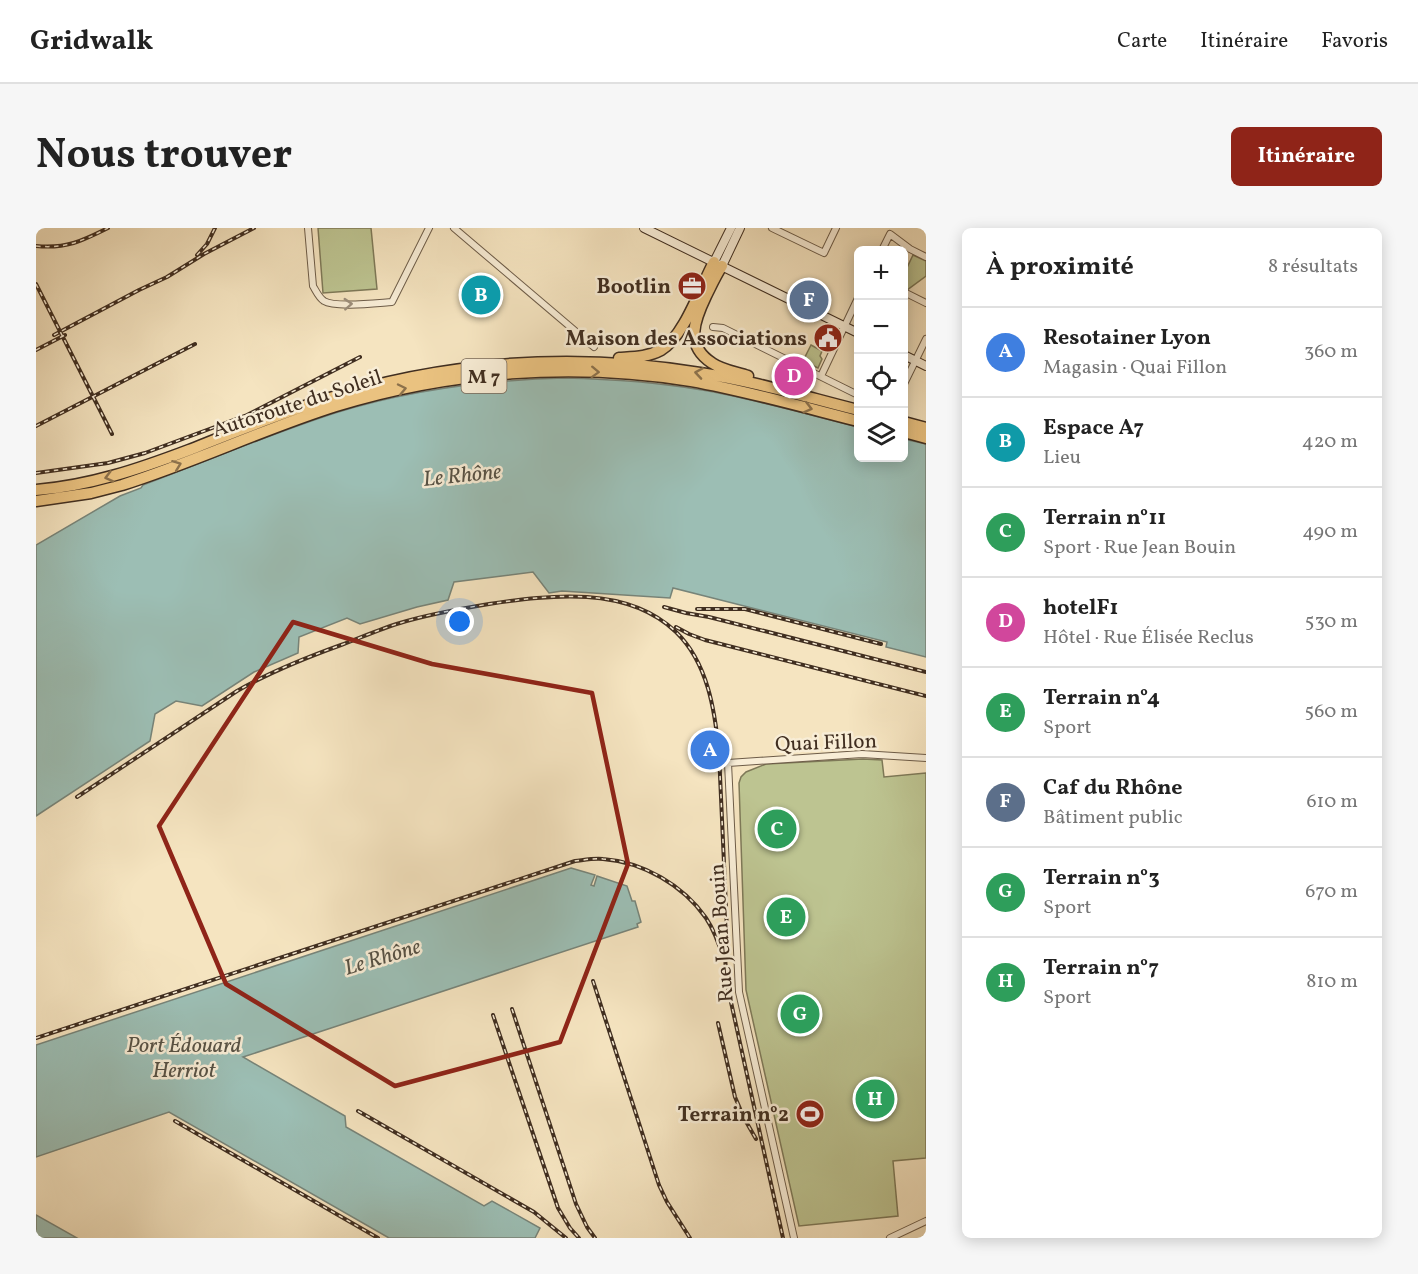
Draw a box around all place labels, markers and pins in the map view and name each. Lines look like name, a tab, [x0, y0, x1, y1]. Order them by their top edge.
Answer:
office icon: Bootlin	[676, 270, 708, 302]
pin: B	[462, 272, 500, 318]
place label: Bootlin	[597, 273, 671, 302]
pin: F	[790, 278, 828, 322]
public building icon: Maison des Associations	[812, 322, 844, 354]
place label: Maison des Associations	[566, 325, 807, 354]
pin: D	[774, 354, 813, 398]
pin: A	[690, 728, 730, 772]
pin: C	[758, 806, 796, 852]
pin: E	[766, 894, 806, 940]
pin: G	[780, 992, 819, 1036]
pin: H	[856, 1076, 894, 1122]
sports icon: Terrain n°2	[794, 1098, 826, 1130]
place label: Terrain n°2	[678, 1101, 789, 1130]

